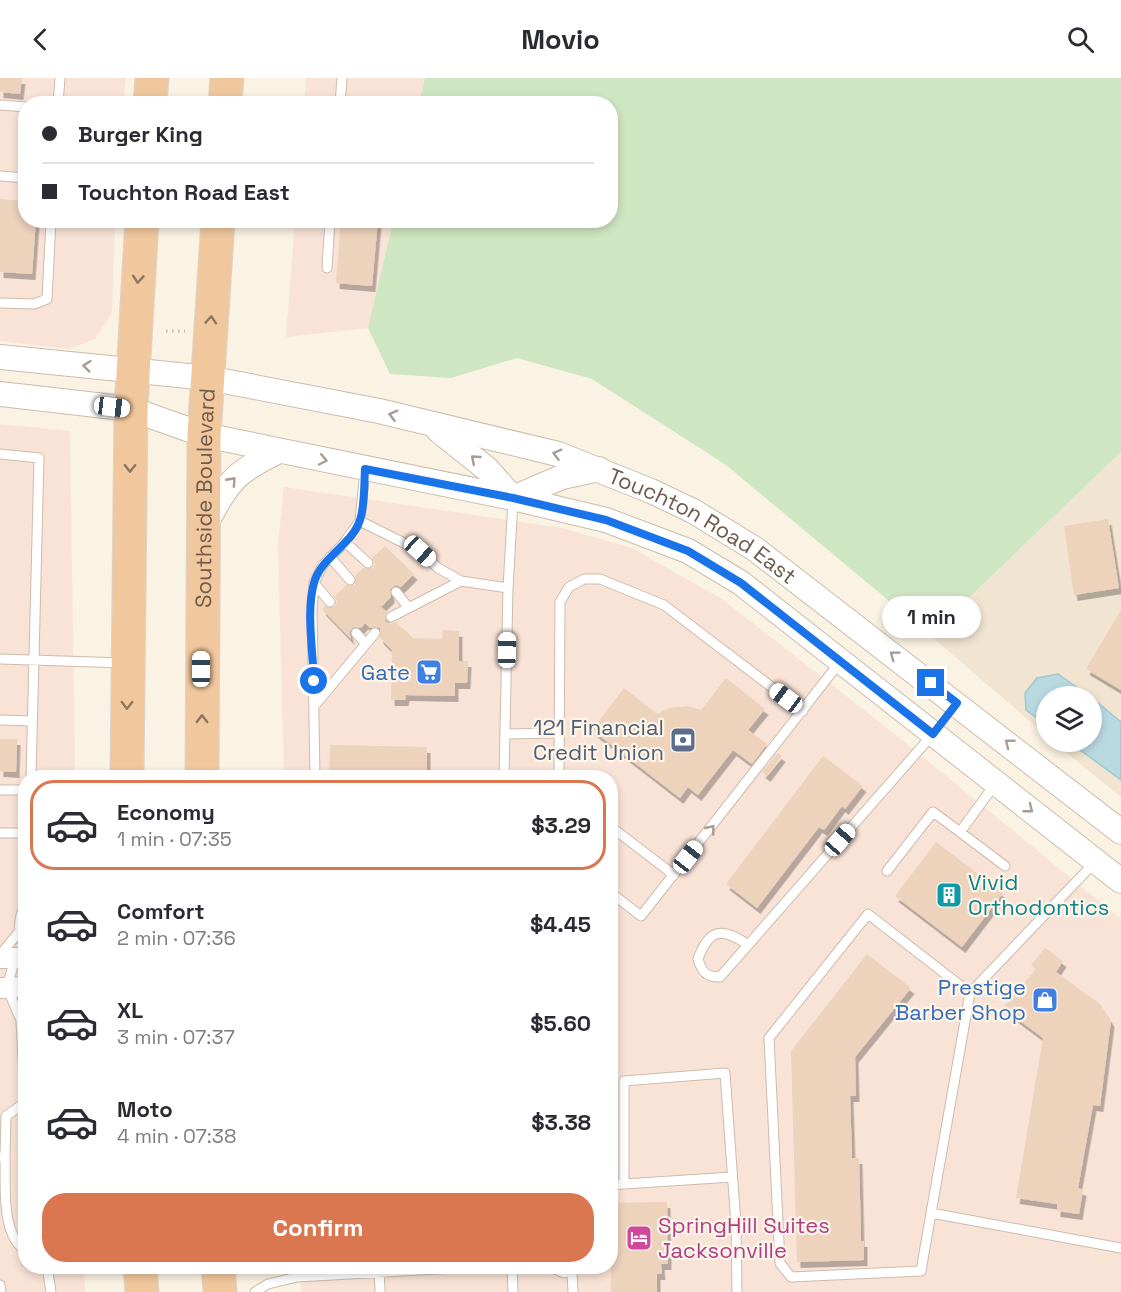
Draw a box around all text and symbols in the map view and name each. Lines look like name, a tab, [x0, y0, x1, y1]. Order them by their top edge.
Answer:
text: Movio	[521, 22, 600, 57]
icon: back	[24, 23, 57, 56]
icon: search	[1064, 23, 1097, 56]
text: Burger King	[78, 120, 203, 148]
text: Touchton Road East	[78, 178, 290, 206]
one-way arrow	[132, 274, 145, 283]
one-way arrow	[205, 315, 218, 324]
one-way arrow	[82, 360, 91, 373]
street label: Southside Boulevard	[189, 387, 221, 608]
car	[93, 396, 131, 418]
one-way arrow	[388, 409, 398, 422]
one-way arrow	[552, 449, 562, 462]
one-way arrow	[318, 453, 328, 466]
one-way arrow	[471, 455, 482, 466]
street label: Touchton Road East	[604, 461, 802, 590]
one-way arrow	[123, 463, 136, 472]
one-way arrow	[225, 477, 236, 488]
car	[401, 532, 439, 570]
callout: 1 min	[882, 596, 980, 638]
text: 1 min	[907, 604, 956, 630]
car	[498, 632, 516, 668]
car	[192, 651, 210, 687]
one-way arrow	[890, 651, 901, 662]
supermarket icon: Gate	[414, 657, 444, 687]
place label: Gate	[361, 658, 410, 686]
route start	[300, 667, 327, 694]
route end	[917, 669, 944, 696]
car	[766, 680, 806, 716]
map controls	[1036, 686, 1102, 752]
button: layers	[1036, 686, 1102, 752]
one-way arrow	[121, 700, 133, 709]
place label: 121 Financial Credit Union	[533, 713, 664, 766]
one-way arrow	[196, 714, 208, 723]
bank icon: 121 Financial Credit Union	[668, 725, 698, 755]
one-way arrow	[1005, 740, 1016, 751]
icon: car	[45, 798, 99, 852]
text: Economy	[117, 798, 215, 826]
one-way arrow	[1022, 801, 1033, 812]
text: $3.29	[531, 811, 591, 839]
car	[821, 821, 859, 859]
one-way arrow	[703, 825, 714, 836]
text: 1 min · 07:35	[117, 826, 232, 852]
car	[670, 837, 706, 877]
place label: Vivid Orthodontics	[968, 868, 1109, 921]
building icon: Vivid Orthodontics	[934, 880, 964, 910]
icon: car	[45, 897, 99, 951]
text: Comfort	[117, 897, 205, 925]
text: $4.45	[530, 910, 591, 938]
text: 2 min · 07:36	[117, 925, 236, 951]
place label: Prestige Barber Shop	[895, 973, 1026, 1026]
shop icon: Prestige Barber Shop	[1030, 985, 1060, 1015]
icon: car	[45, 996, 99, 1050]
text: XL	[117, 996, 143, 1024]
text: $5.60	[530, 1009, 591, 1037]
text: 3 min · 07:37	[117, 1024, 235, 1050]
icon: car	[45, 1095, 99, 1149]
text: Moto	[117, 1095, 173, 1123]
text: $3.38	[531, 1108, 591, 1136]
text: 4 min · 07:38	[117, 1123, 236, 1149]
button: Confirm	[42, 1193, 594, 1262]
place label: SpringHill Suites Jacksonville	[658, 1211, 830, 1264]
hotel icon: SpringHill Suites Jacksonville	[624, 1223, 654, 1253]

